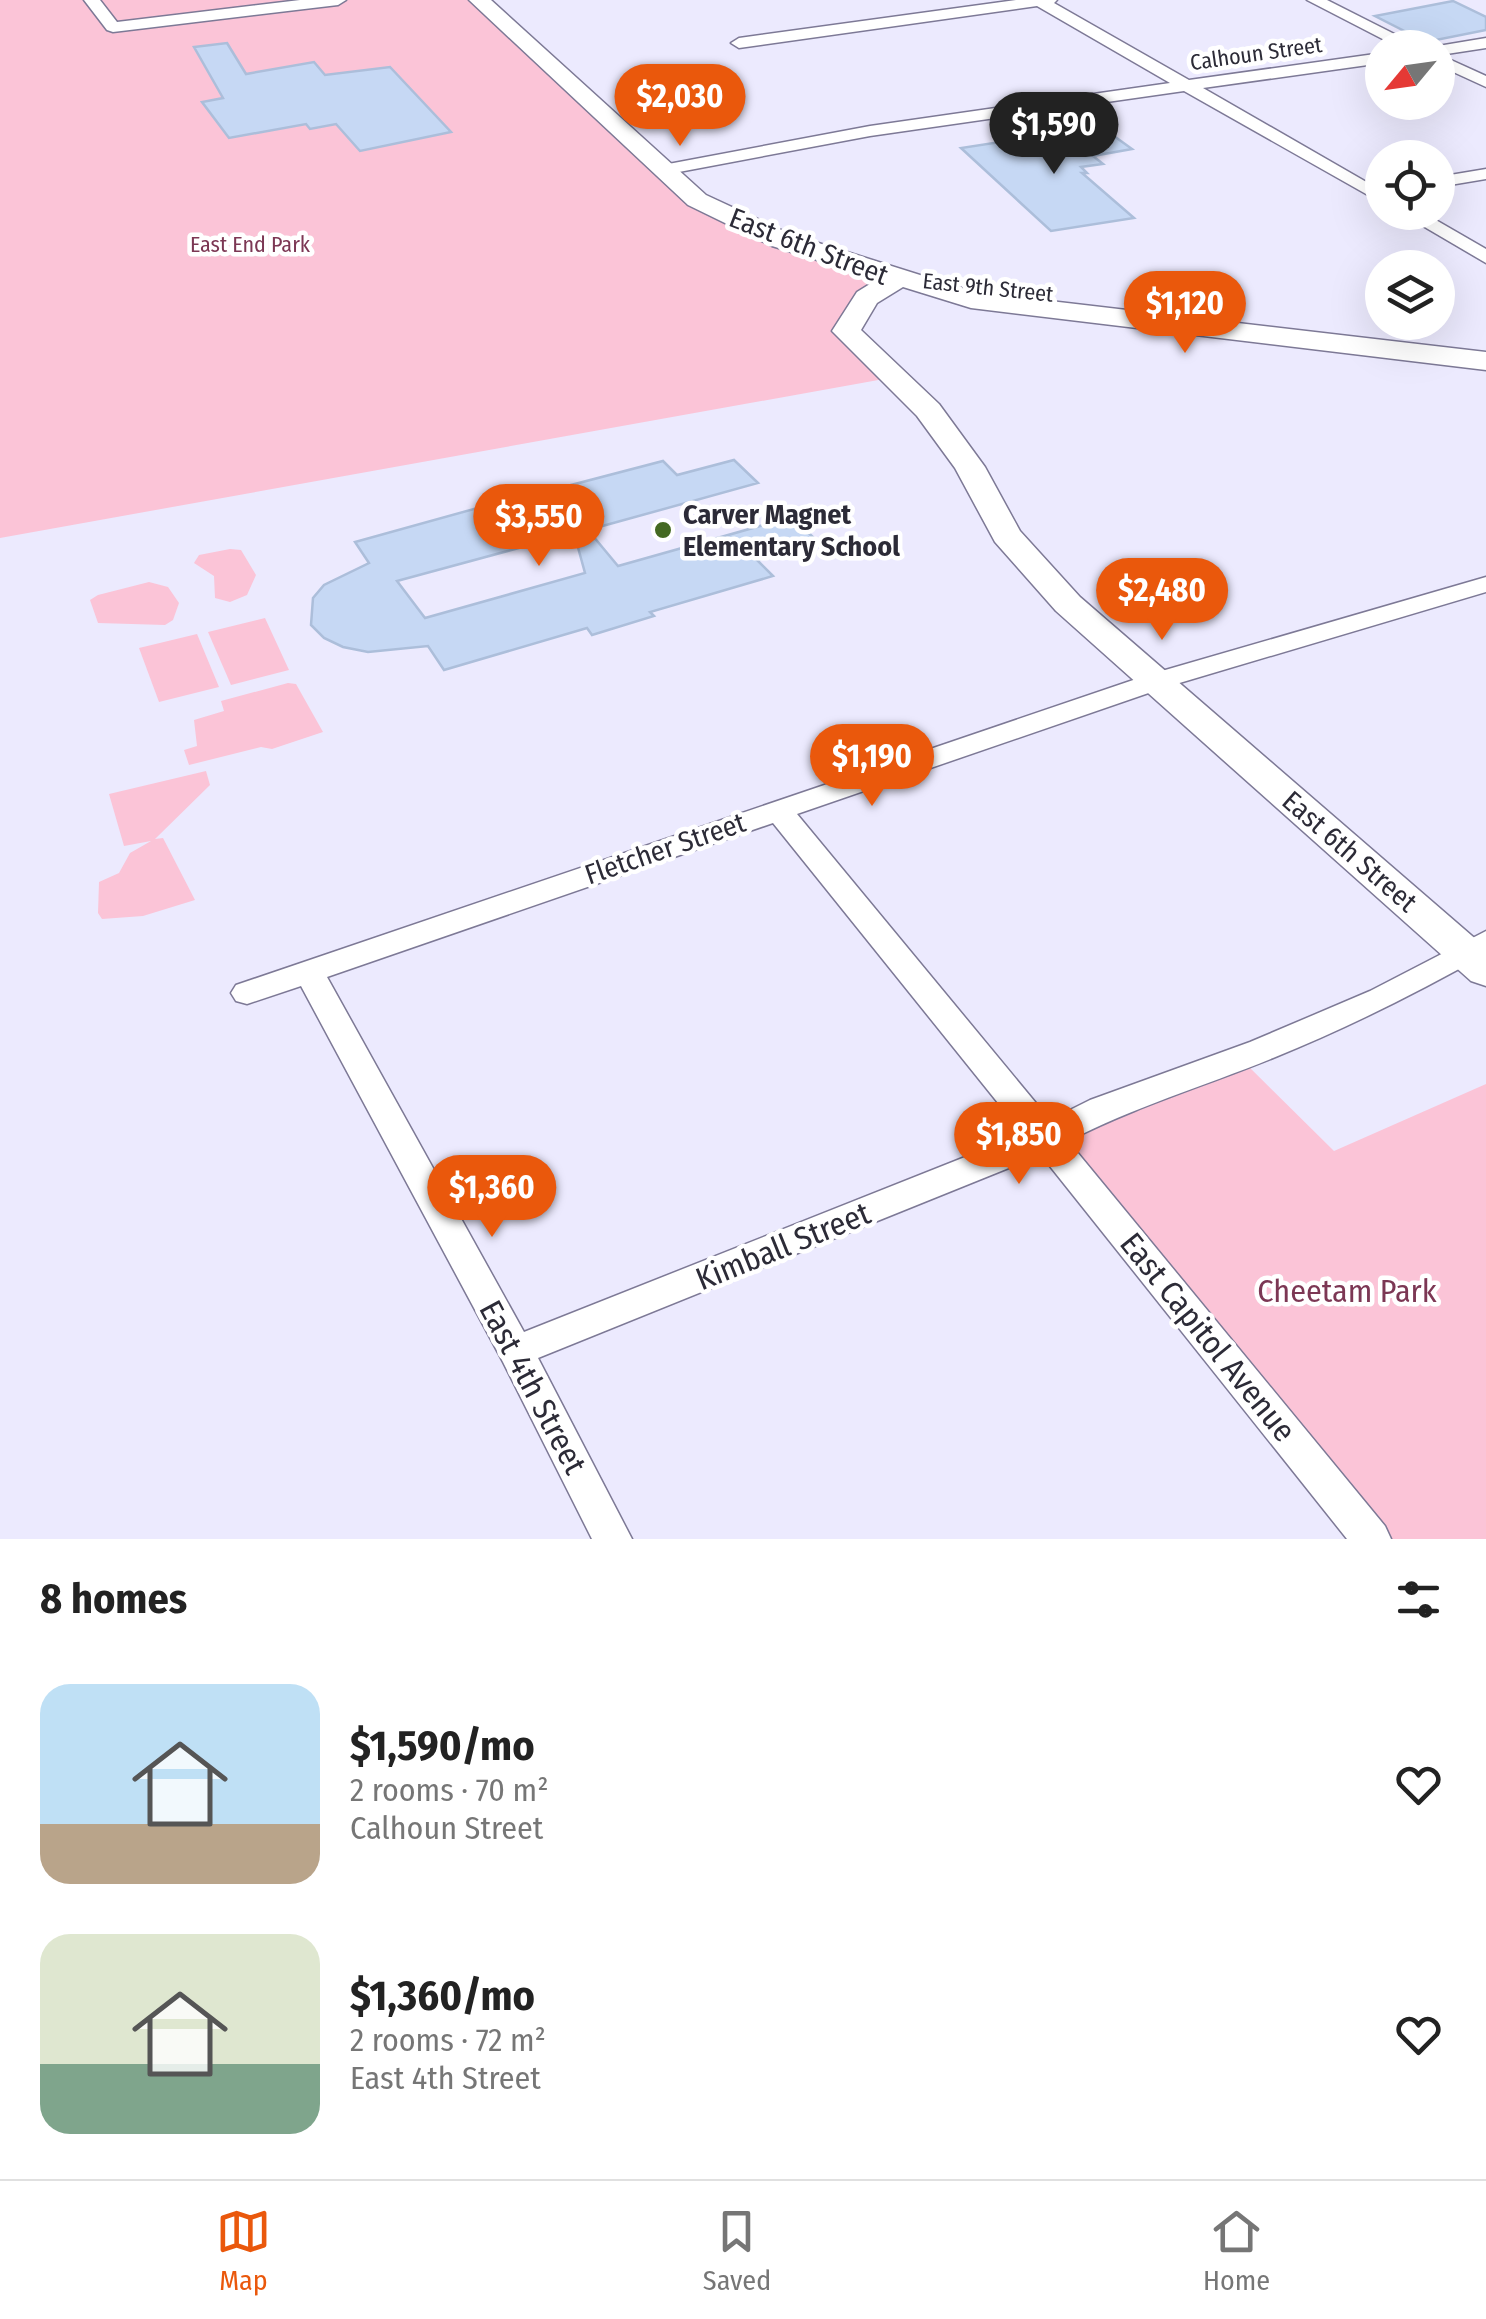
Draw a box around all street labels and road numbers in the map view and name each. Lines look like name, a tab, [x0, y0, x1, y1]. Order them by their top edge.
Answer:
street label: Calhoun Street	[1188, 31, 1325, 76]
street label: East 6th Street	[725, 201, 894, 292]
street label: East 9th Street	[921, 267, 1055, 308]
street label: East 6th Street	[1276, 784, 1424, 919]
street label: Fletcher Street	[581, 805, 751, 891]
street label: Kimball Street	[690, 1194, 876, 1298]
street label: East Capitol Avenue	[1112, 1225, 1304, 1449]
street label: East 4th Street	[471, 1294, 595, 1481]

